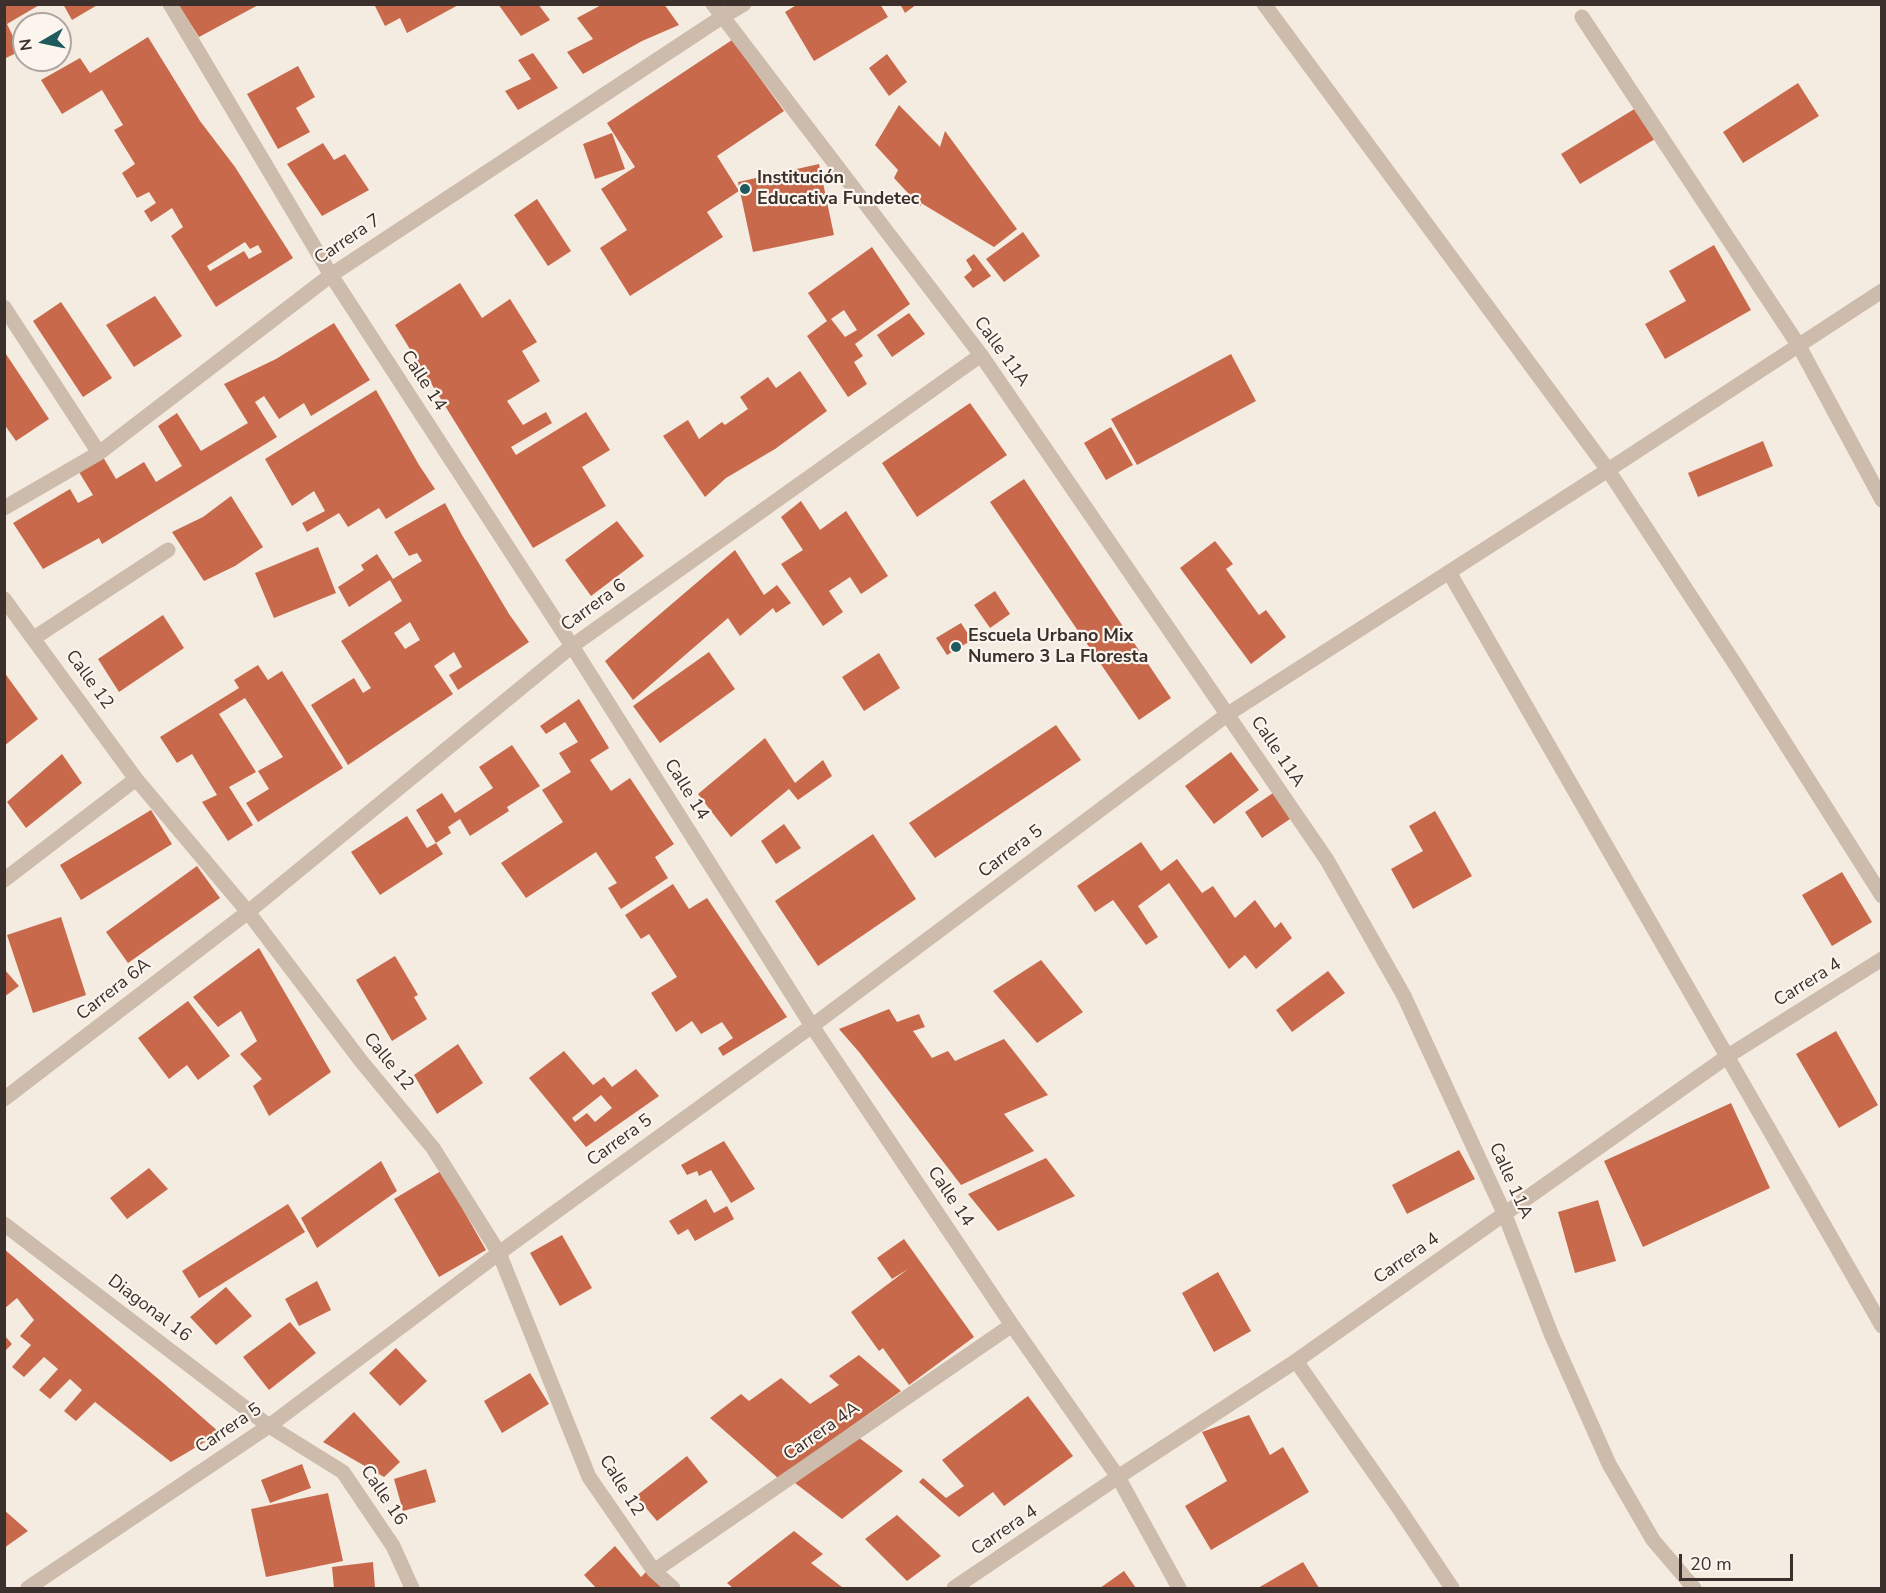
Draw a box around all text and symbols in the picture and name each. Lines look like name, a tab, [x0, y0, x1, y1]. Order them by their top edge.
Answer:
north arrow	[12, 12, 72, 72]
text: N	[14, 37, 38, 52]
place label: Institución Educativa Fundetec	[757, 168, 919, 210]
marker: Institución Educativa Fundetec	[738, 182, 752, 196]
street label: Carrera 7	[311, 210, 385, 270]
street label: Calle 11A	[969, 313, 1033, 391]
street label: Calle 14	[395, 347, 451, 415]
street label: Carrera 6	[557, 575, 631, 637]
place label: Escuela Urbano Mix Numero 3 La Floresta	[968, 626, 1148, 668]
marker: Escuela Urbano Mix Numero 3 La Floresta	[949, 640, 963, 654]
street label: Calle 12	[60, 646, 118, 714]
street label: Calle 11A	[1245, 712, 1309, 792]
street label: Calle 14	[659, 756, 713, 824]
street label: Carrera 5	[975, 821, 1047, 883]
street label: Carrera 6A	[73, 954, 155, 1026]
street label: Carrera 4	[1770, 954, 1846, 1012]
street label: Calle 12	[358, 1029, 418, 1095]
street label: Carrera 5	[583, 1110, 657, 1172]
street label: Calle 11A	[1484, 1140, 1536, 1222]
street label: Calle 14	[922, 1163, 978, 1231]
street label: Carrera 4	[1370, 1229, 1444, 1289]
street label: Diagonal 16	[103, 1271, 195, 1347]
street label: Carrera 4A	[780, 1398, 864, 1466]
street label: Carrera 5	[192, 1399, 266, 1459]
street label: Calle 12	[594, 1452, 648, 1520]
street label: Calle 16	[355, 1462, 411, 1530]
street label: Carrera 4	[968, 1501, 1042, 1561]
scale bar	[1682, 1542, 1796, 1580]
text: 20 m	[1690, 1552, 1732, 1576]

